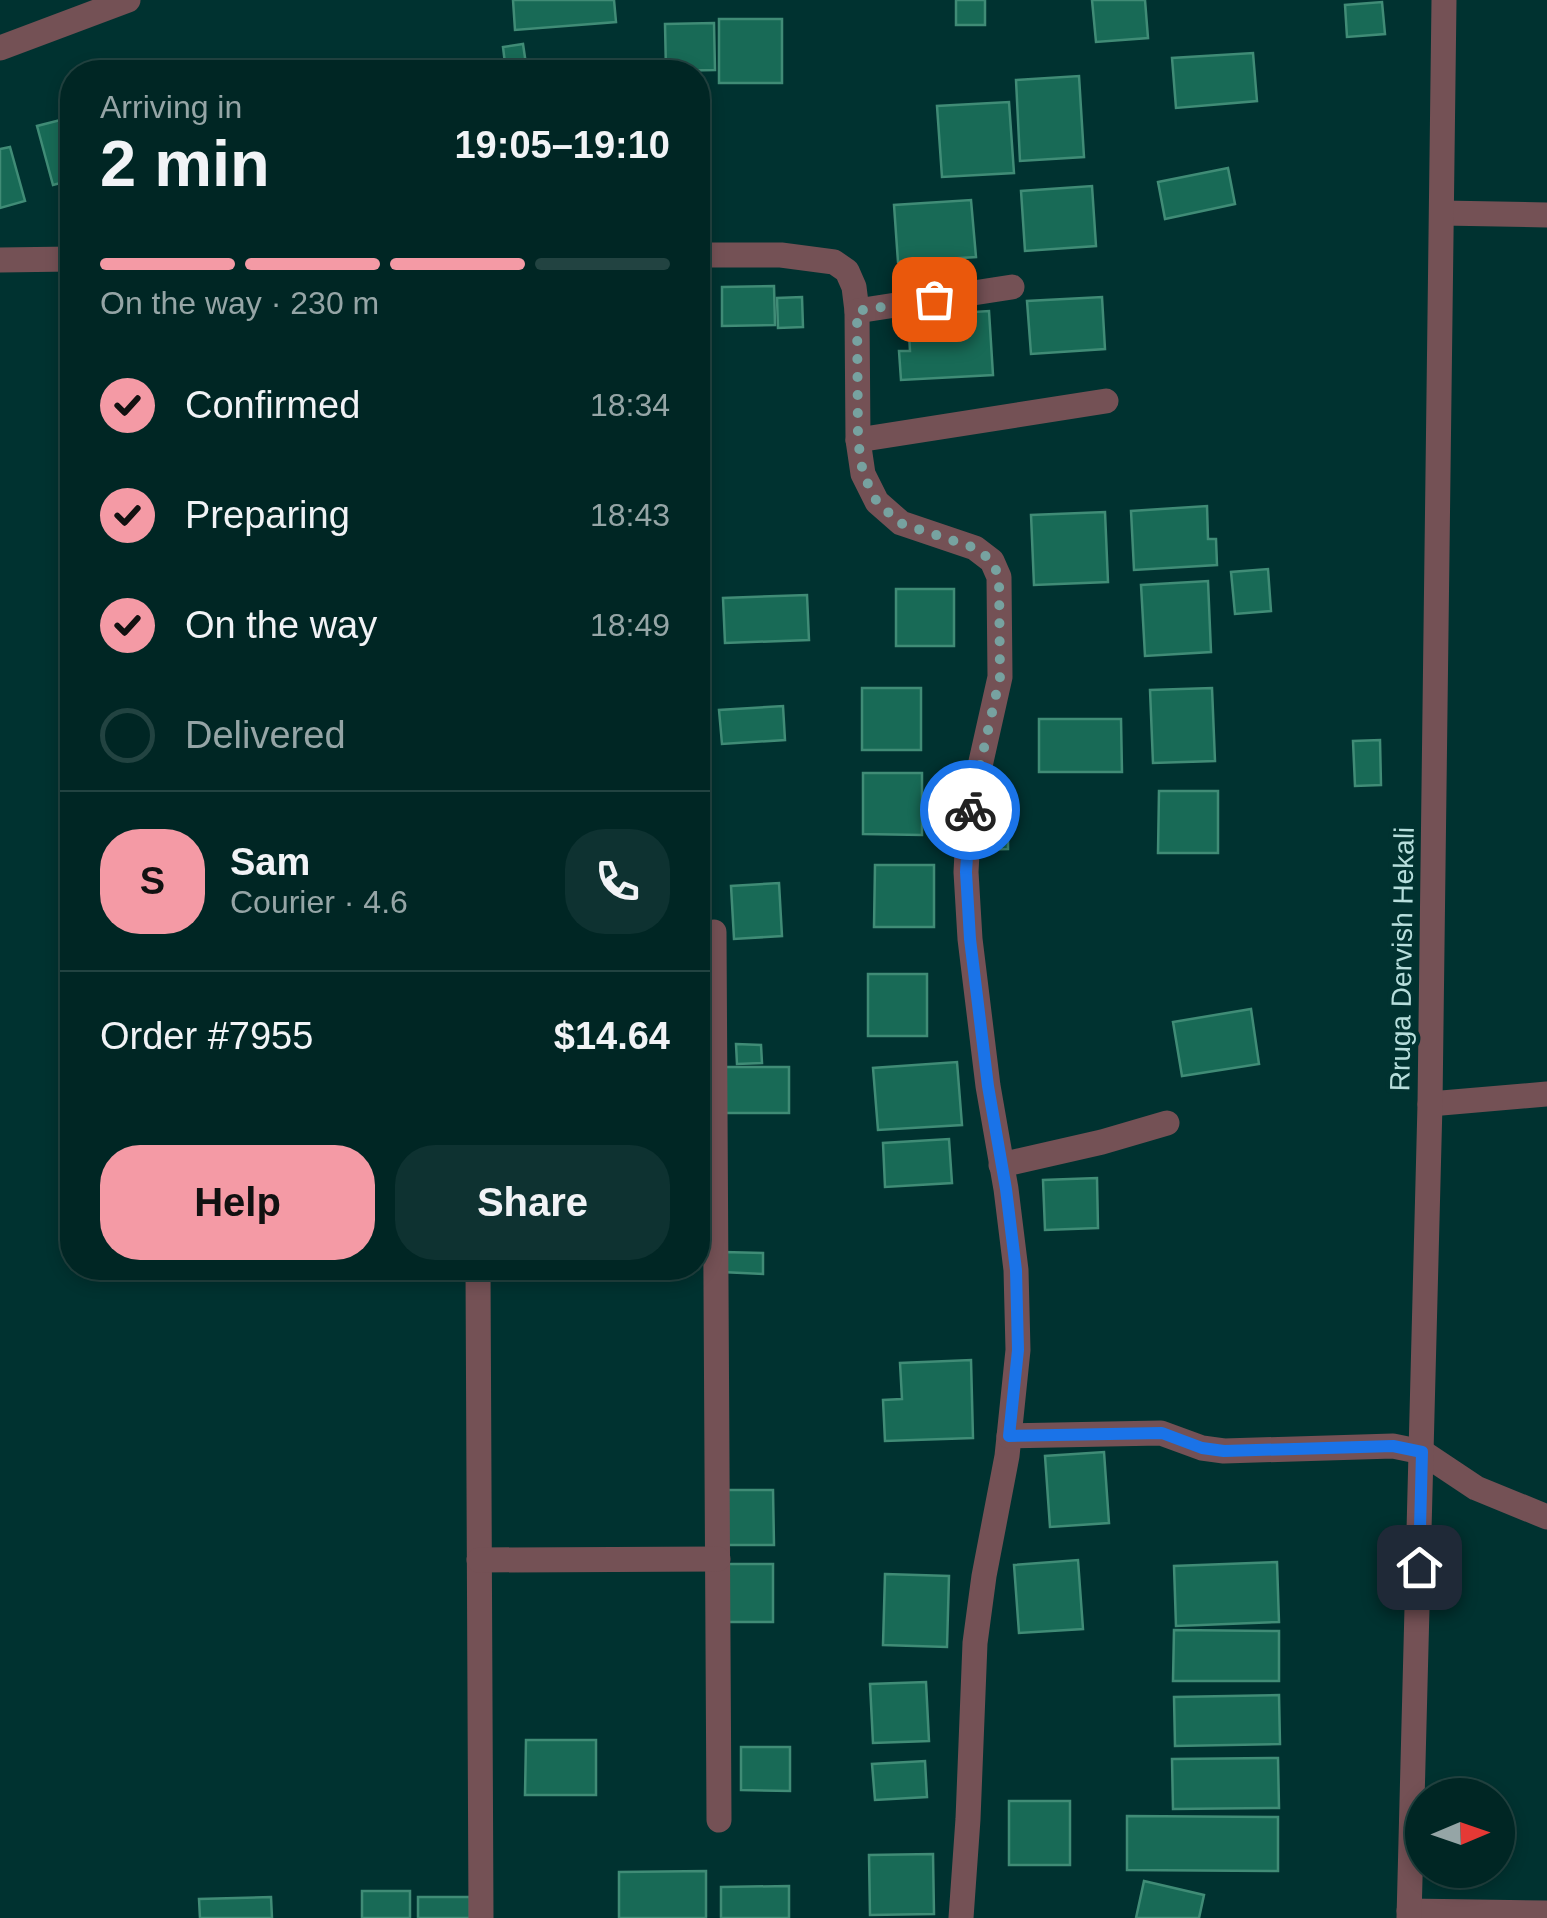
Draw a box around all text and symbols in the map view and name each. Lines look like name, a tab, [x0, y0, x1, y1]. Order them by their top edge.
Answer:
text: Arriving in	[100, 89, 242, 125]
text: 19:05–19:10	[454, 124, 670, 166]
text: 2 min	[100, 127, 270, 200]
pin	[892, 257, 977, 342]
icon: bag	[907, 272, 962, 327]
text: On the way · 230 m	[100, 285, 379, 321]
icon: check	[100, 378, 155, 433]
text: Confirmed	[185, 384, 360, 426]
text: 18:34	[590, 387, 670, 423]
icon: check	[100, 488, 155, 543]
text: Preparing	[185, 494, 350, 536]
text: 18:43	[590, 497, 670, 533]
icon: check	[100, 598, 155, 653]
text: On the way	[185, 604, 377, 646]
text: 18:49	[590, 607, 670, 643]
text: Delivered	[185, 714, 346, 756]
courier	[920, 760, 1020, 860]
icon: bike	[943, 783, 998, 838]
street label: Rruga Dervish Hekali	[1384, 826, 1420, 1092]
button: phone	[565, 829, 670, 934]
text: Sam	[230, 841, 310, 883]
text: S	[140, 860, 165, 902]
text: Courier · 4.6	[230, 884, 408, 920]
text: Order #7955	[100, 1015, 313, 1057]
text: $14.64	[554, 1015, 670, 1057]
button: Help	[100, 1145, 375, 1260]
button: Share	[395, 1145, 670, 1260]
pin	[1377, 1525, 1462, 1610]
icon: home	[1392, 1540, 1447, 1595]
north arrow	[1405, 1778, 1515, 1888]
map controls	[1405, 1778, 1515, 1888]

